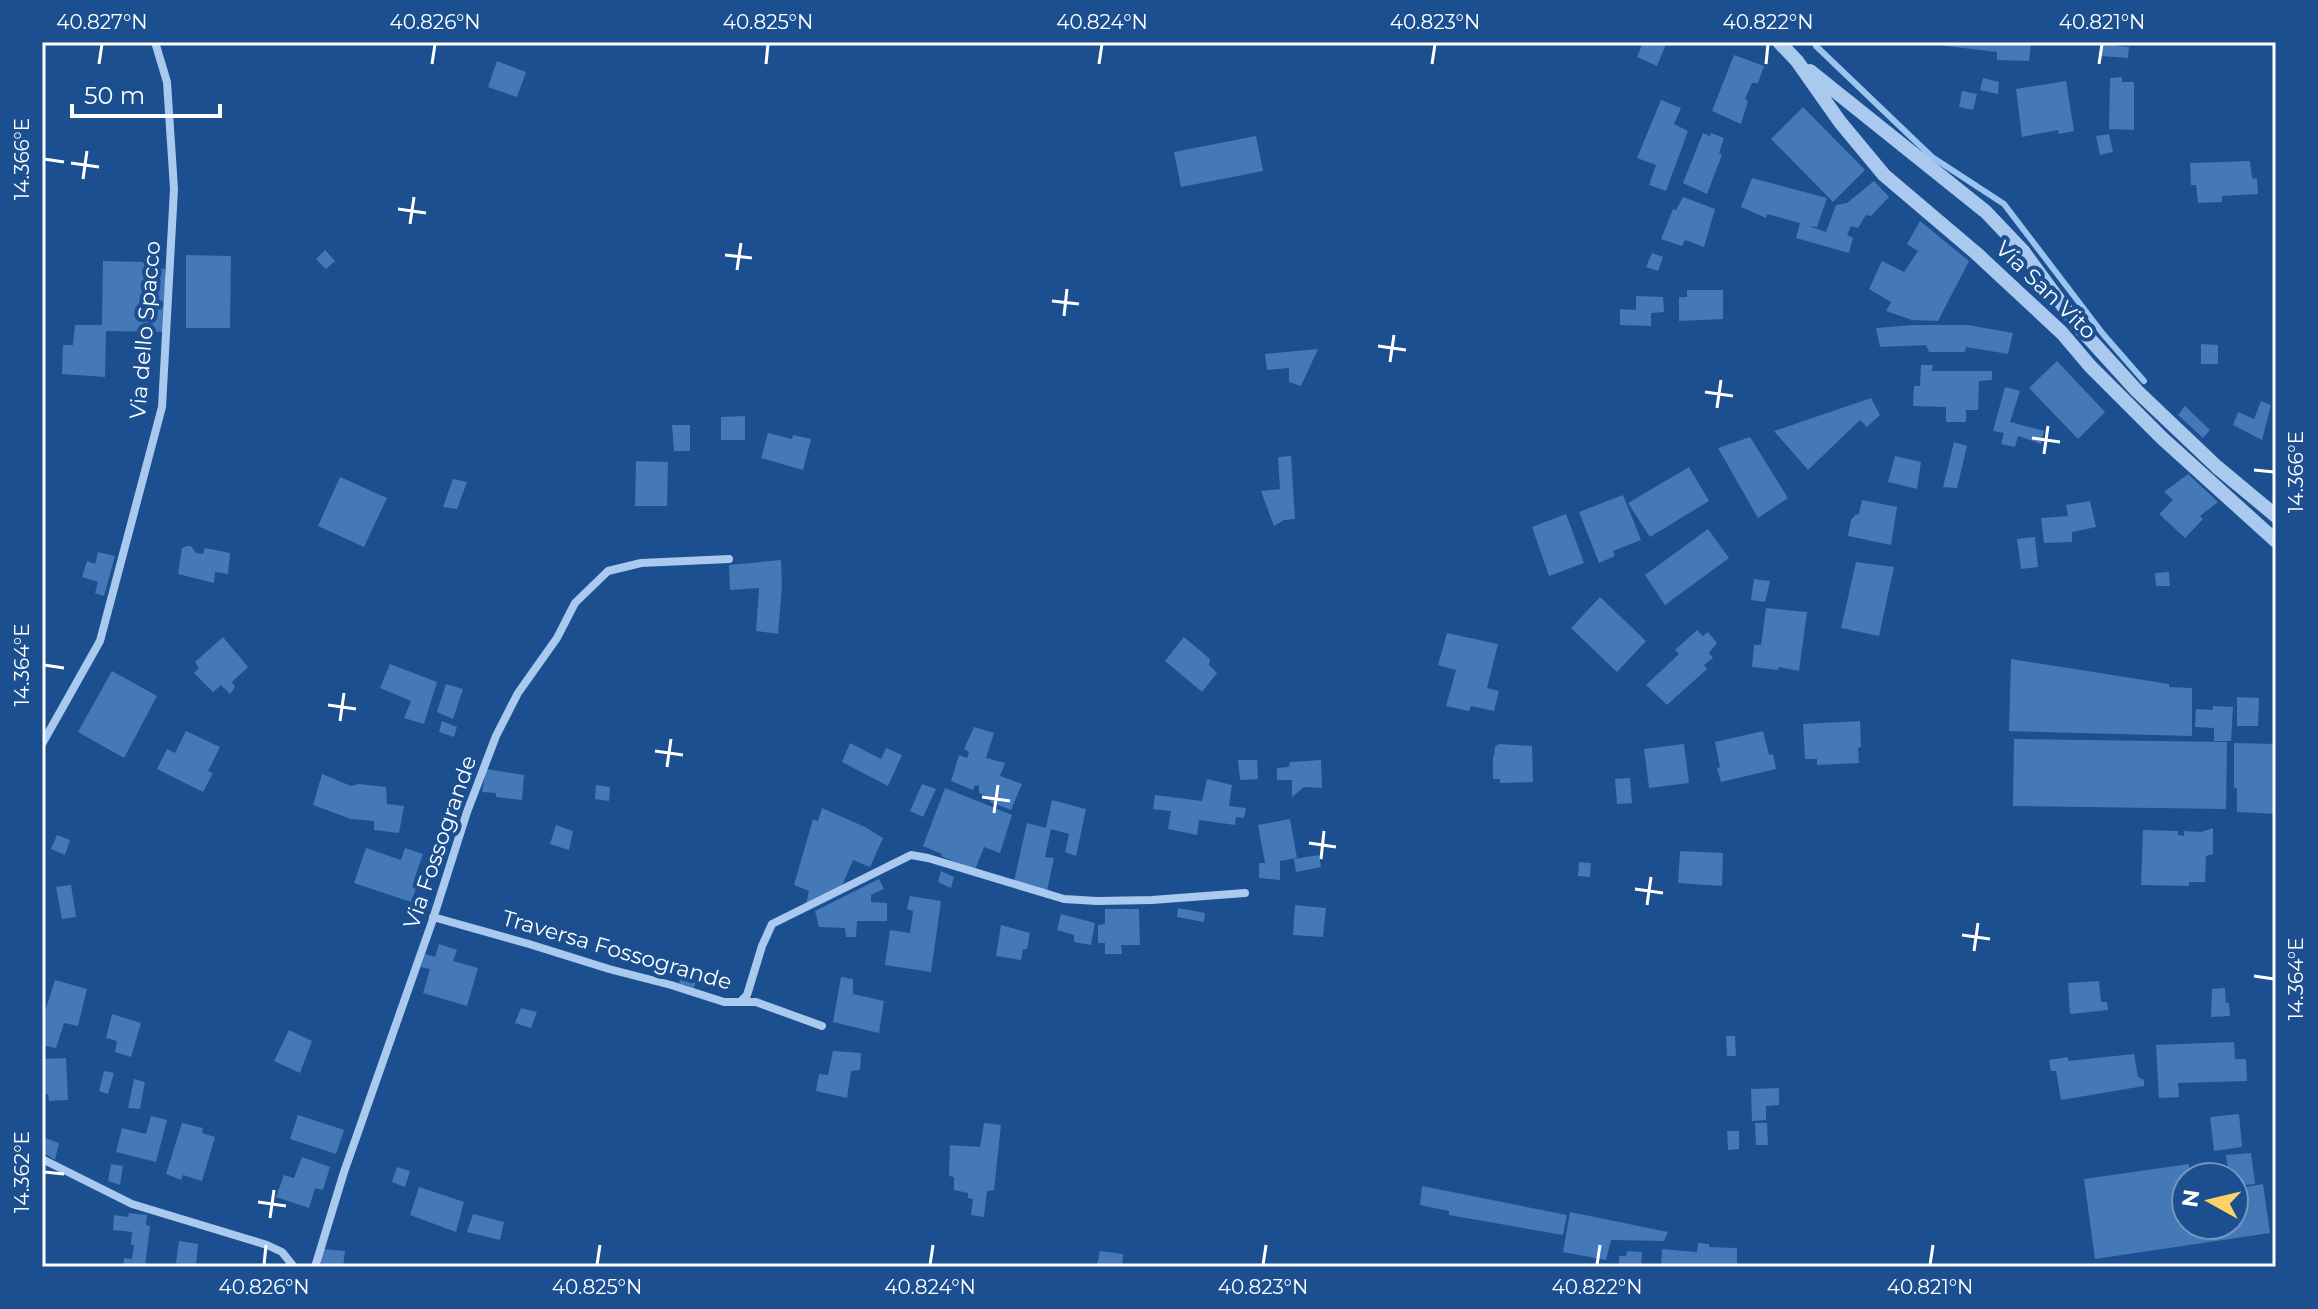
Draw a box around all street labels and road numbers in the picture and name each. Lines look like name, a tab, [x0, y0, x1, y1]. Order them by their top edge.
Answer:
street label: Via San Vito	[1990, 235, 2102, 345]
street label: Via dello Spacco	[124, 240, 166, 420]
street label: Via Fossogrande	[398, 752, 482, 932]
street label: Traversa Fossogrande	[499, 904, 735, 996]

